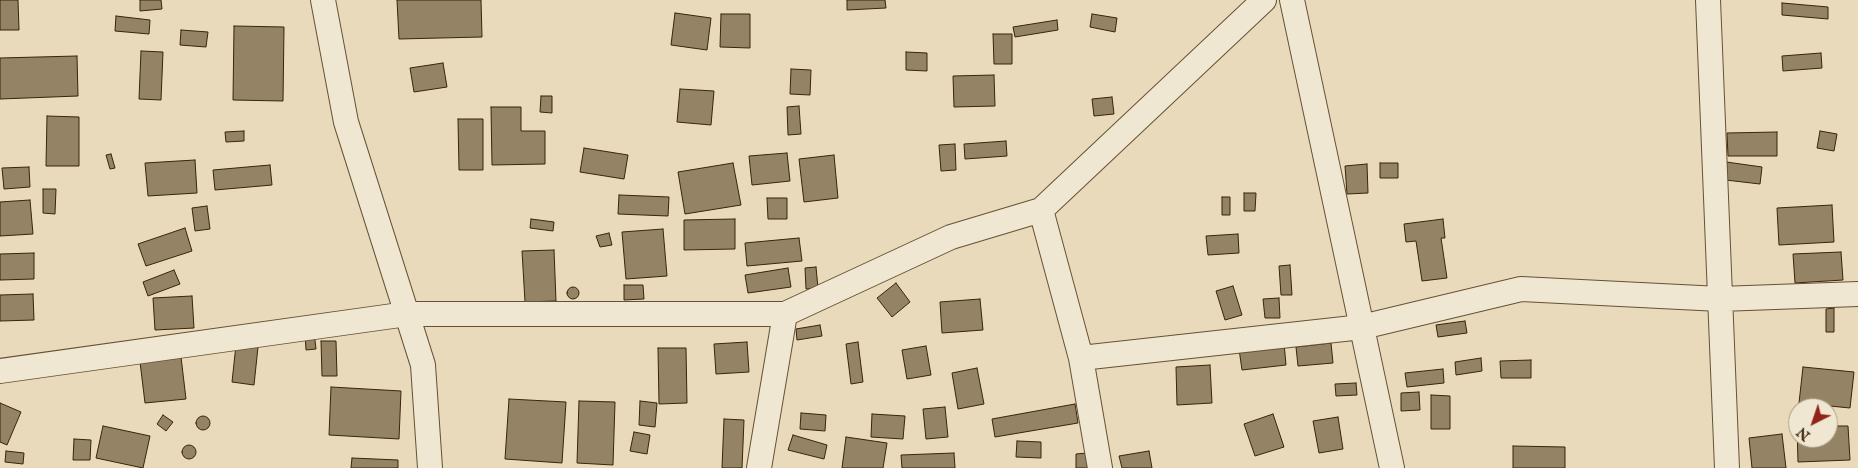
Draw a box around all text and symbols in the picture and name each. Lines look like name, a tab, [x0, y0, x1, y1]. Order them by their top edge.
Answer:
north arrow	[1788, 398, 1838, 448]
text: N	[1793, 423, 1814, 444]

